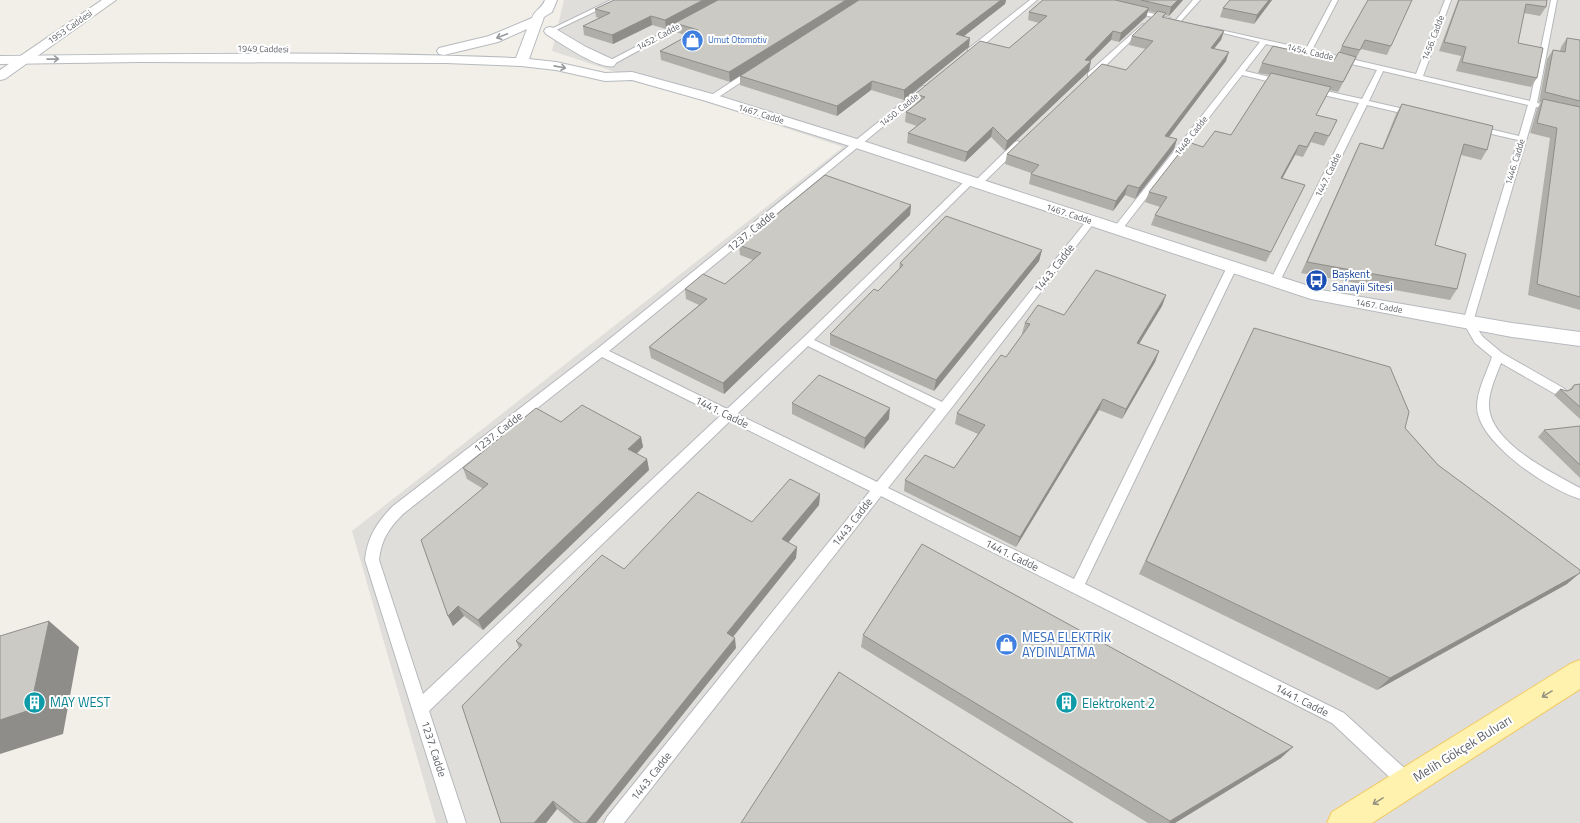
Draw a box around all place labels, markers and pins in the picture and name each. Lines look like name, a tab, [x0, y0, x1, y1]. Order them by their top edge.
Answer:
shop icon: Umut Otomotiv	[680, 27, 706, 53]
place label: Umut Otomotiv	[708, 33, 767, 46]
place label: Başkent Sanayii Sitesi	[1332, 266, 1393, 295]
bus stop icon: Başkent Sanayii Sitesi	[1304, 267, 1330, 293]
place label: MESA ELEKTRİK AYDINLATMA	[1022, 627, 1112, 662]
shop icon: MESA ELEKTRİK AYDINLATMA	[994, 631, 1020, 657]
building icon: MAY WEST	[21, 689, 47, 715]
building icon: Elektrokent 2	[1053, 690, 1079, 716]
place label: MAY WEST	[50, 692, 111, 712]
place label: Elektrokent 2	[1082, 693, 1155, 713]

